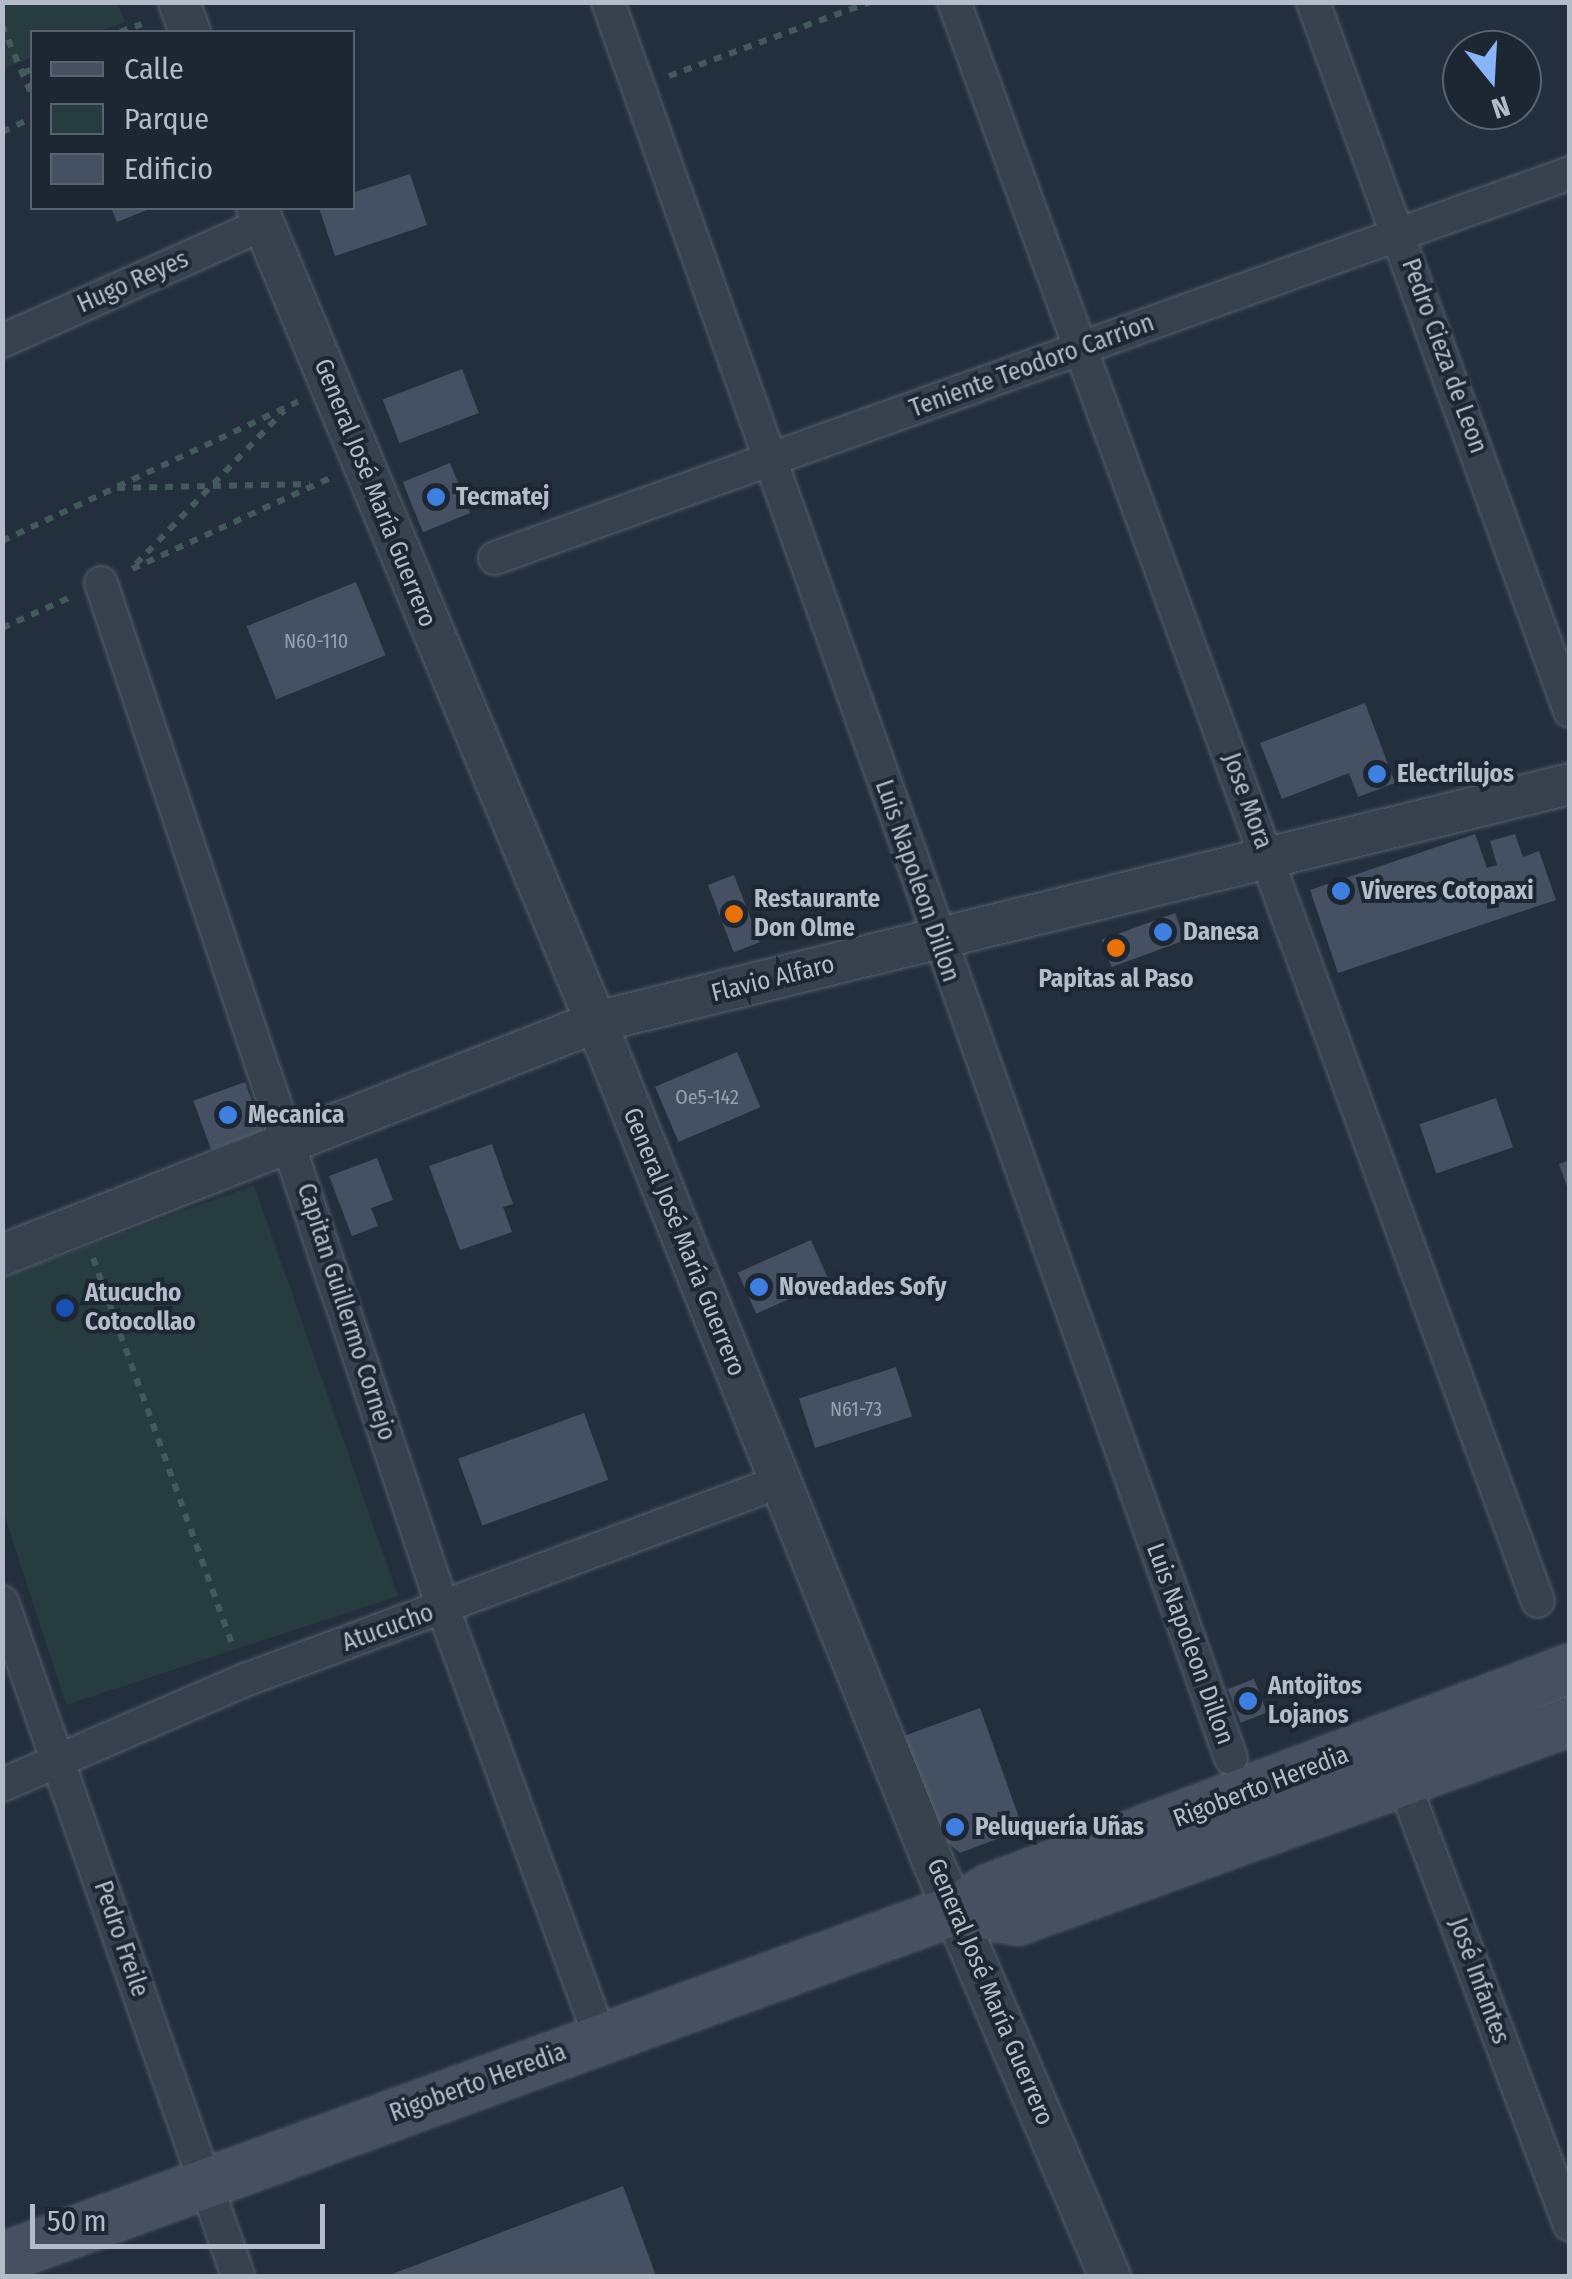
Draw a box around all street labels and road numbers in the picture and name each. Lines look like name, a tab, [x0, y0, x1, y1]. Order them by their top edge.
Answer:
street label: Hugo Reyes	[73, 244, 193, 320]
street label: Pedro Cieza de Leon	[1395, 255, 1493, 457]
street label: Teniente Teodoro Carrion	[906, 308, 1158, 424]
street label: General José María Guerrero	[307, 354, 443, 632]
street label: Jose Mora	[1216, 749, 1278, 853]
street label: Luis Napoleon Dillon	[868, 776, 966, 986]
street label: Flavio Alfaro	[708, 949, 838, 1009]
street label: General José María Guerrero	[616, 1103, 752, 1381]
street label: Capitan Guillermo Cornejo	[290, 1180, 402, 1444]
street label: Luis Napoleon Dillon	[1140, 1539, 1240, 1749]
street label: Atucucho	[338, 1598, 438, 1658]
street label: Rigoberto Heredia	[1169, 1740, 1353, 1834]
street label: General José María Guerrero	[920, 1854, 1060, 2130]
street label: Pedro Freile	[87, 1877, 155, 2001]
street label: José Infantes	[1442, 1914, 1516, 2048]
street label: Rigoberto Heredia	[386, 2037, 570, 2129]

